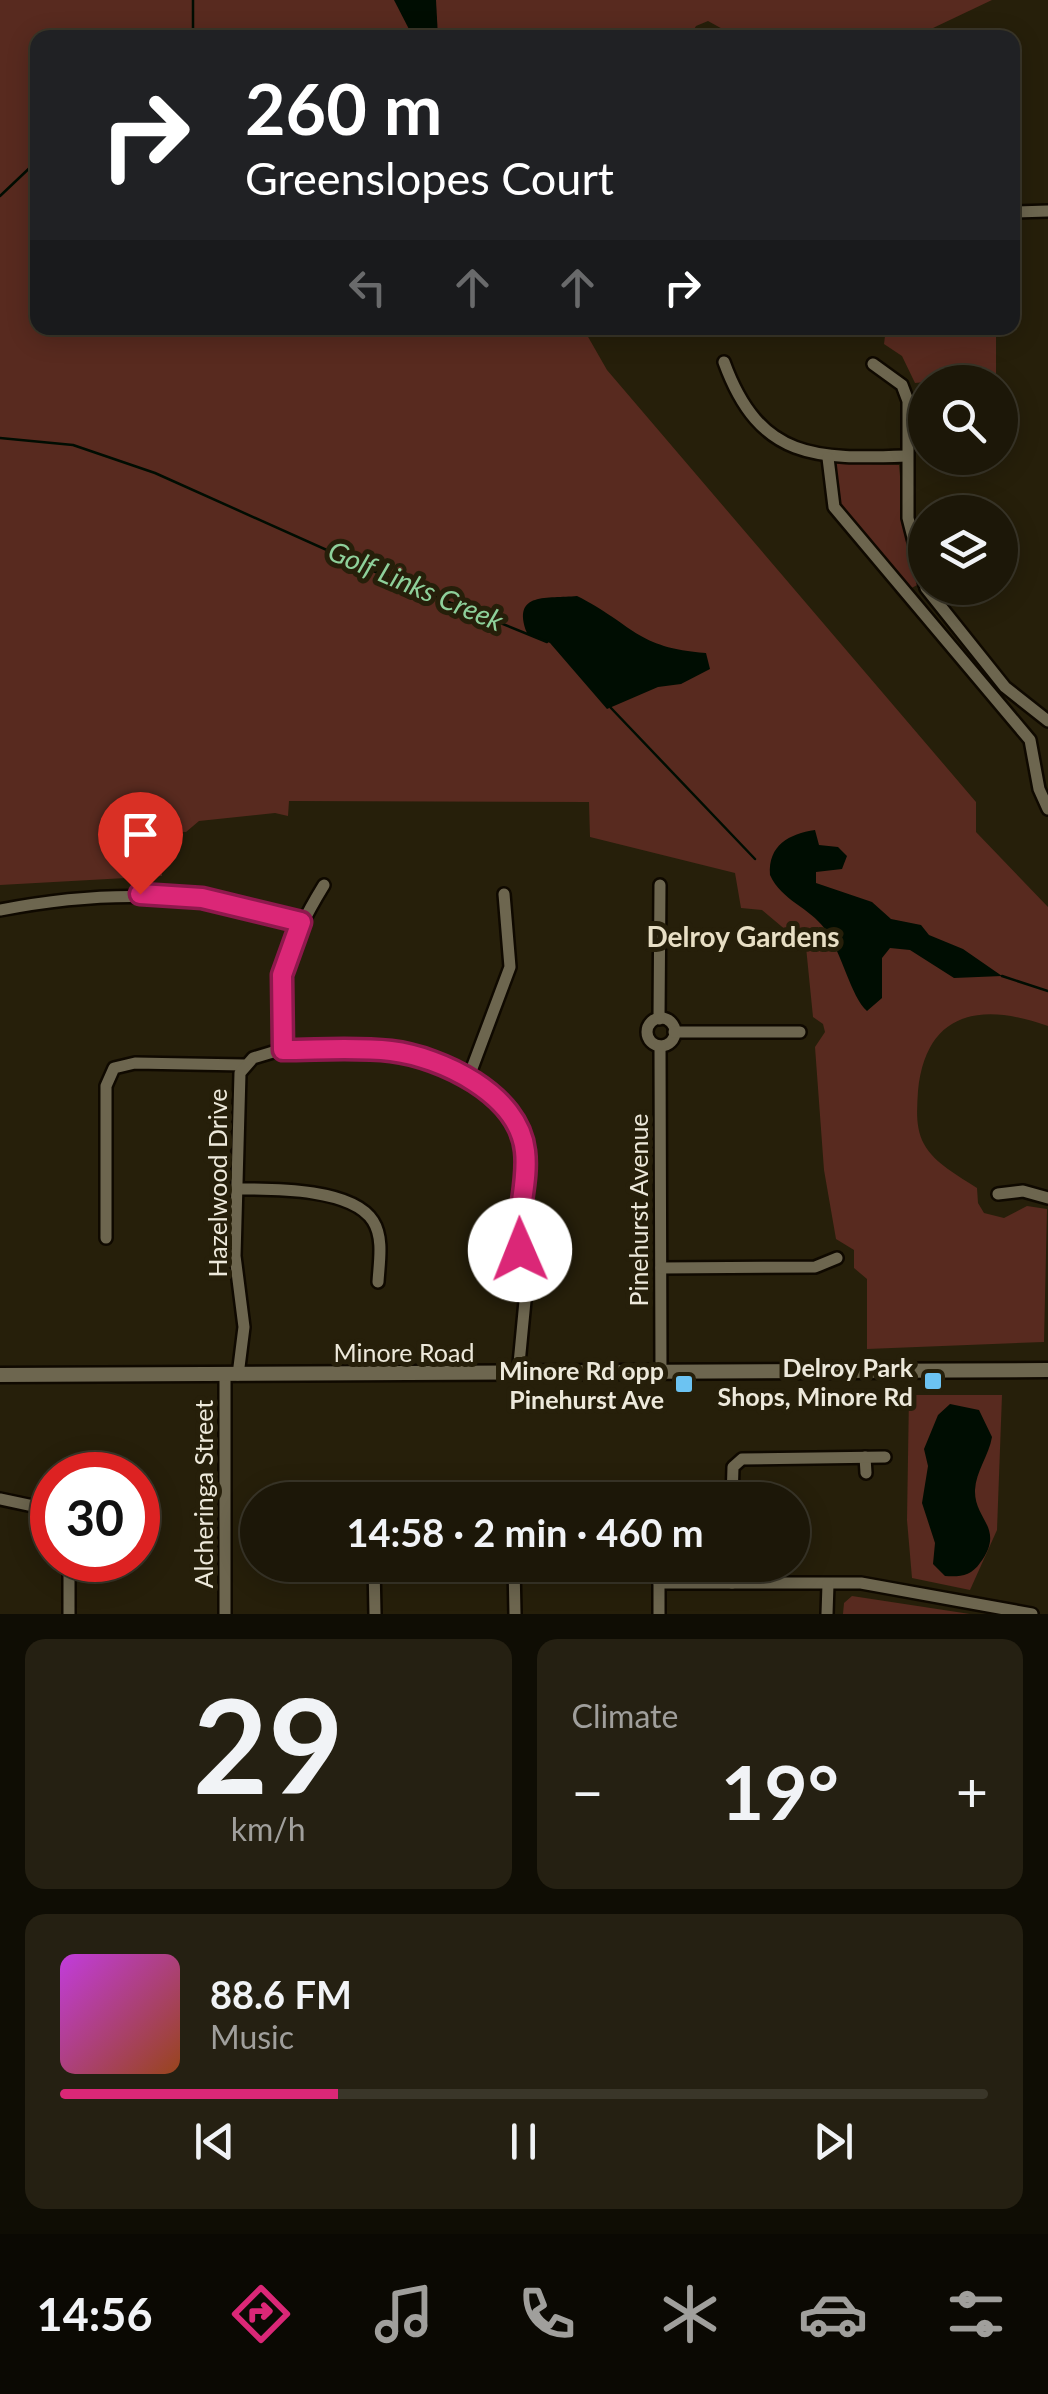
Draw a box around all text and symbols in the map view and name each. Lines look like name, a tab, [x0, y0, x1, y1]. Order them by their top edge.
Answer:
text: 260 m	[245, 66, 442, 150]
icon: right	[80, 70, 210, 200]
text: Greenslopes Court	[245, 151, 614, 205]
icon: left	[340, 260, 395, 315]
icon: ahead	[445, 260, 500, 315]
icon: ahead	[550, 260, 605, 315]
icon: right	[655, 260, 710, 315]
map controls	[908, 365, 1018, 605]
button: search	[908, 365, 1018, 475]
button: layers	[908, 495, 1018, 605]
water label: Golf Links Creek	[323, 533, 509, 637]
pin	[98, 792, 183, 895]
icon: arrive	[113, 807, 168, 862]
district label: Delroy Gardens	[646, 919, 840, 953]
street label: Hazelwood Drive	[202, 1088, 232, 1278]
street label: Pinehurst Avenue	[623, 1113, 653, 1307]
position arrow	[468, 1198, 572, 1302]
street label: Minore Road	[334, 1337, 474, 1367]
place label: Delroy Park Shops, Minore Rd	[718, 1352, 914, 1411]
place label: Minore Rd opp Pinehurst Ave	[499, 1355, 664, 1414]
marker: Delroy Park Shops, Minore Rd	[922, 1370, 944, 1392]
marker: Minore Rd opp Pinehurst Ave	[673, 1373, 695, 1395]
street label: Alcheringa Street	[188, 1400, 218, 1588]
speed limit sign: 30	[30, 1452, 160, 1582]
text: 14:58 · 2 min · 460 m	[346, 1509, 704, 1555]
text: 29	[193, 1666, 344, 1822]
text: Climate	[572, 1696, 678, 1735]
text: 19°	[721, 1746, 839, 1836]
text: −	[572, 1758, 603, 1824]
text: +	[956, 1758, 988, 1824]
text: km/h	[231, 1809, 306, 1848]
text: 88.6 FM	[210, 1971, 352, 2017]
text: Music	[210, 2017, 294, 2056]
icon: previous	[187, 2114, 242, 2169]
icon: pause	[496, 2114, 551, 2169]
icon: next	[806, 2114, 861, 2169]
icon: directions	[226, 2279, 296, 2349]
icon: music	[369, 2279, 439, 2349]
icon: phone	[512, 2279, 582, 2349]
icon: climate	[655, 2279, 725, 2349]
icon: car	[798, 2279, 868, 2349]
icon: filters	[941, 2279, 1011, 2349]
text: 14:56	[37, 2287, 153, 2341]

